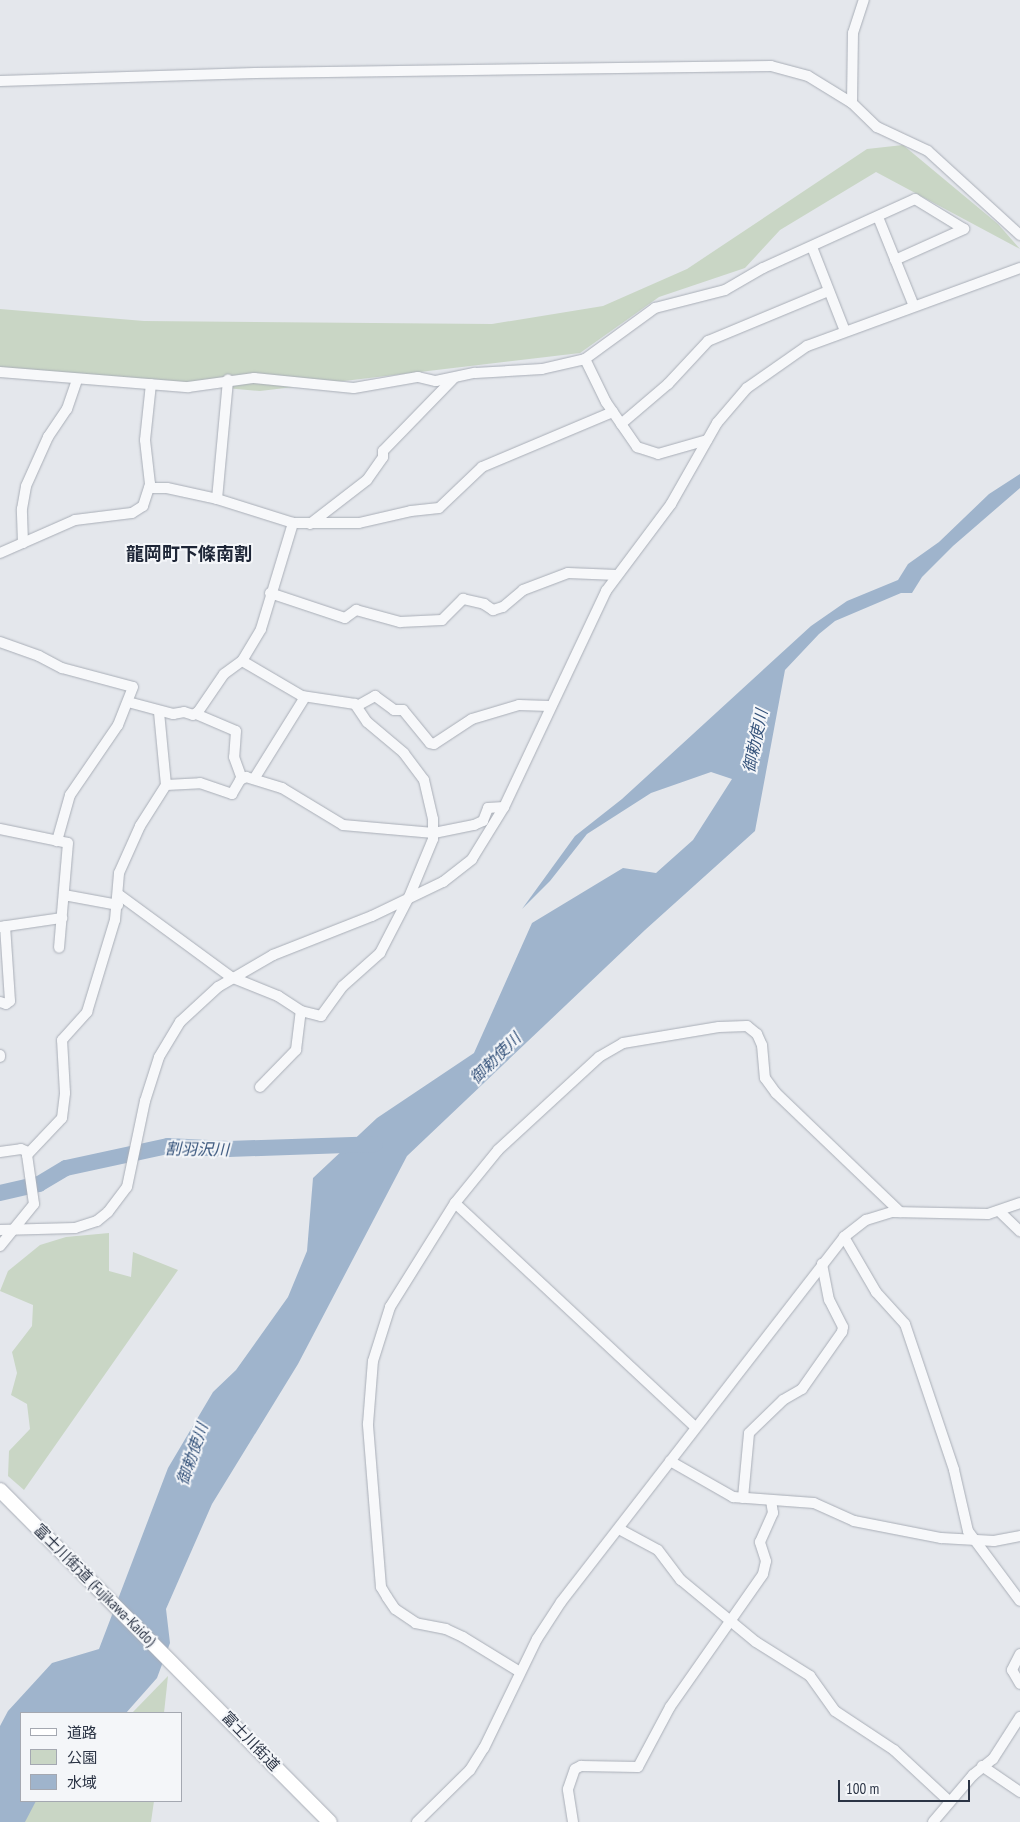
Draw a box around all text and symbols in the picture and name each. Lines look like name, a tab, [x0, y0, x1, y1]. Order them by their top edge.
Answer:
district label: 龍岡町下條南割	[126, 543, 252, 565]
water label: 御勅使川	[739, 708, 771, 774]
water label: 御勅使川	[466, 1029, 524, 1087]
water label: 割羽沢川	[165, 1139, 229, 1159]
water label: 御勅使川	[173, 1421, 211, 1487]
street label: 富士川街道 (Fujikawa-Kaido)	[30, 1520, 160, 1650]
street label: 富士川街道	[218, 1708, 284, 1774]
legend	[20, 1712, 182, 1802]
text: 道路	[67, 1723, 97, 1742]
text: 公園	[67, 1748, 97, 1767]
scale bar	[840, 1770, 972, 1802]
text: 水域	[67, 1773, 97, 1792]
text: 100 m	[846, 1779, 879, 1798]

